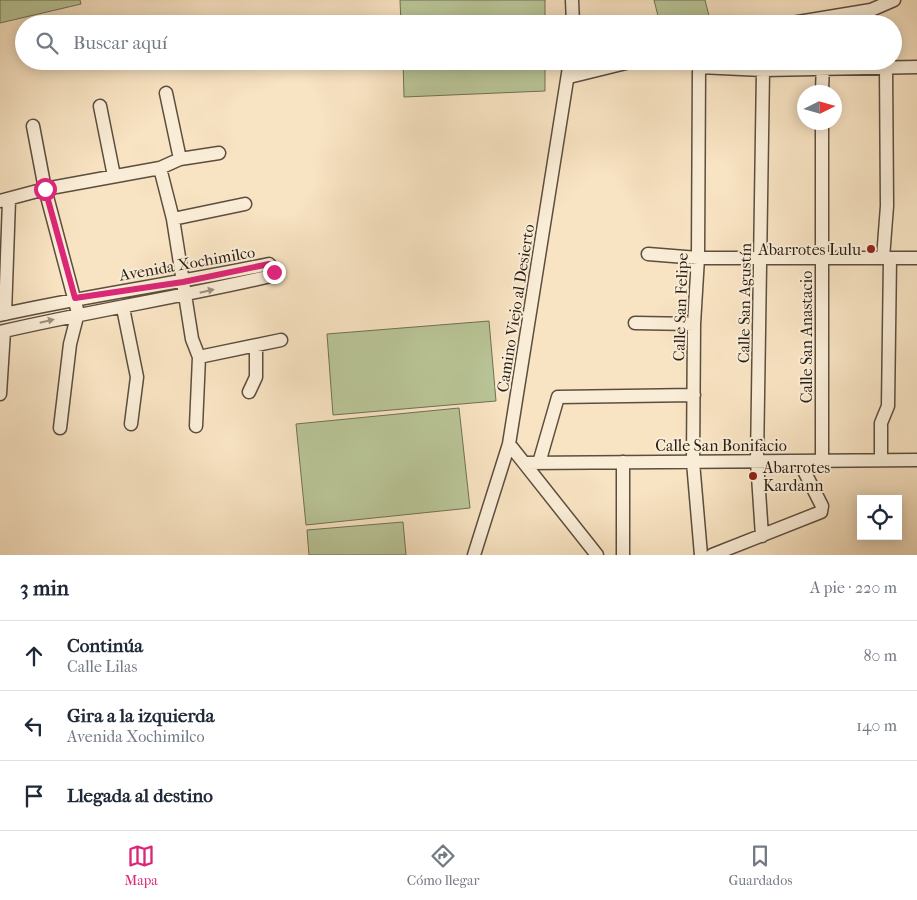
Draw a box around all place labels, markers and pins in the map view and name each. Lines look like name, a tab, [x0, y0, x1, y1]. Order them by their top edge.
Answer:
place label: Abarrotes Lulu	[757, 240, 861, 259]
marker: Abarrotes Lulu	[865, 243, 877, 255]
place label: Abarrotes Kardann	[762, 458, 830, 495]
marker: Abarrotes Kardann	[747, 470, 759, 482]

